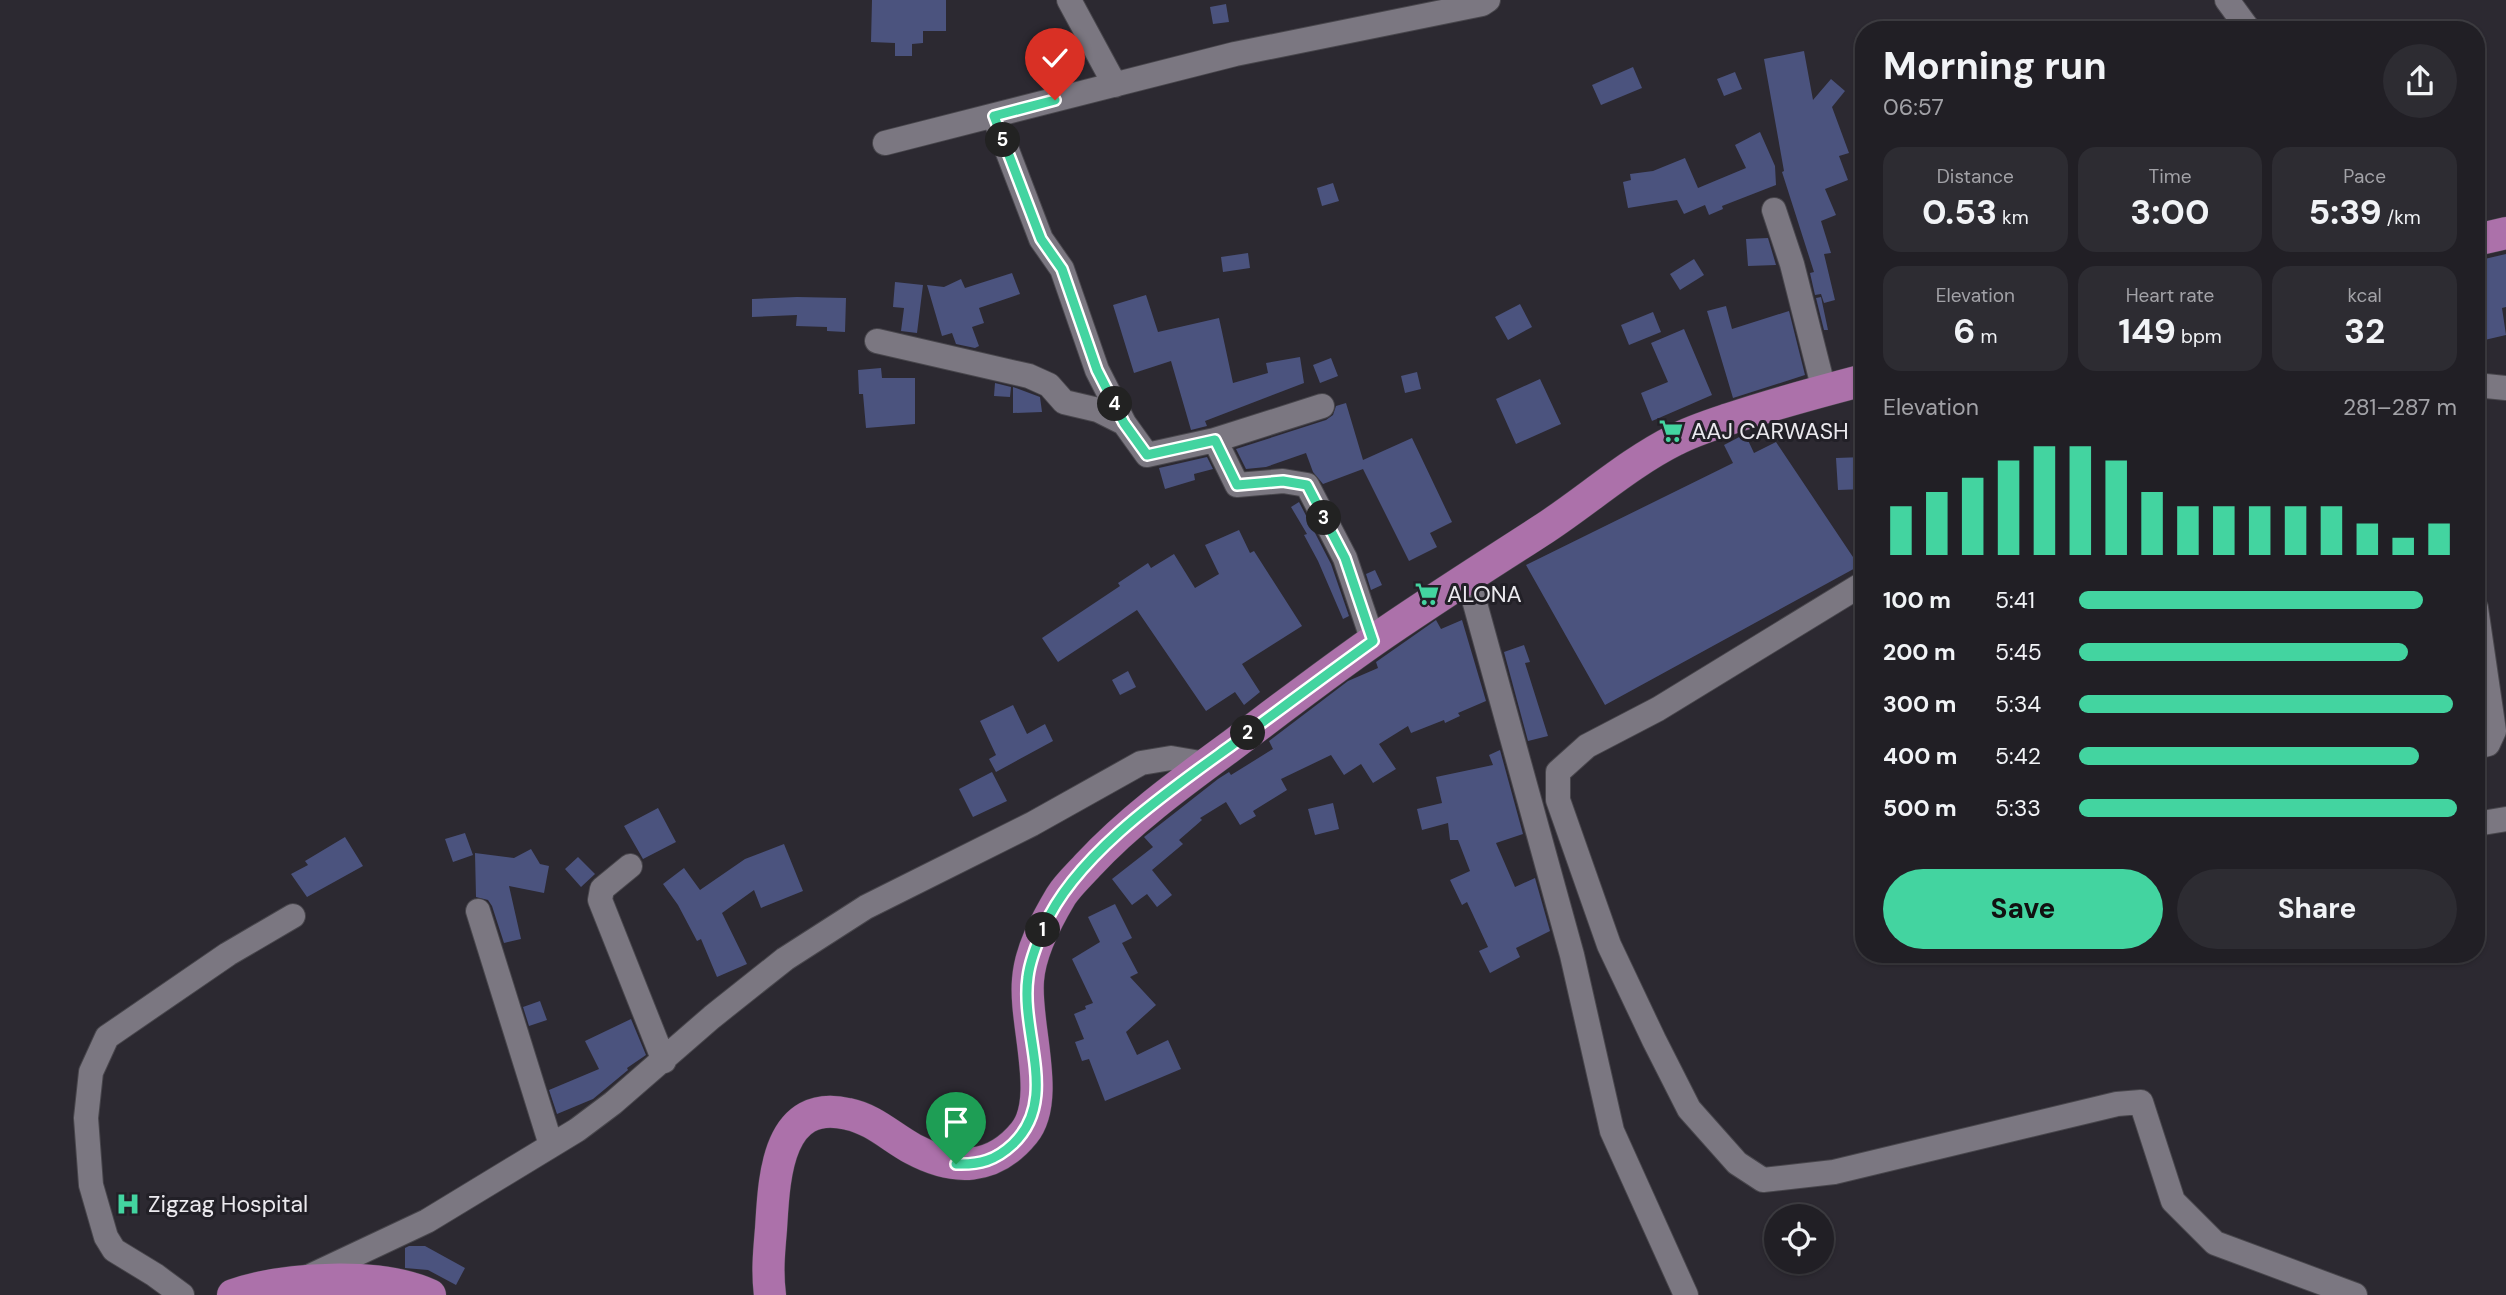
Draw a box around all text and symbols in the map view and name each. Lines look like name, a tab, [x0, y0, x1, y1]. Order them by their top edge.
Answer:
pin	[1025, 28, 1085, 100]
icon: check	[1036, 39, 1074, 77]
text: Morning run	[1883, 41, 2107, 91]
button: share	[2383, 44, 2457, 118]
text: 06:57	[1883, 92, 1944, 122]
pin: 5	[986, 122, 1020, 158]
text: 5	[997, 127, 1008, 152]
text: Distance	[1937, 164, 2014, 189]
text: Time	[2149, 164, 2191, 189]
text: Pace	[2343, 164, 2386, 189]
text: 0.53	[1922, 189, 1997, 235]
text: 3:00	[2130, 189, 2210, 235]
text: 5:39	[2309, 189, 2382, 235]
text: km	[1997, 205, 2029, 230]
text: /km	[2382, 205, 2421, 230]
text: Elevation	[1936, 283, 2015, 308]
text: Heart rate	[2126, 283, 2214, 308]
text: kcal	[2347, 283, 2382, 308]
text: 6	[1953, 308, 1975, 354]
text: 149	[2118, 308, 2176, 354]
text: 32	[2344, 308, 2385, 354]
text: m	[1975, 324, 1997, 349]
text: bpm	[2176, 324, 2222, 349]
pin: 4	[1098, 386, 1132, 422]
text: 4	[1108, 391, 1121, 416]
text: Elevation	[1883, 392, 1979, 422]
text: 281–287 m	[2343, 392, 2457, 422]
place label: AAJ CARWASH	[1691, 416, 1849, 446]
supermarket icon: AAJ CARWASH	[1657, 417, 1685, 445]
pin: 3	[1306, 500, 1342, 536]
text: 3	[1318, 505, 1329, 530]
place label: ALONA	[1447, 579, 1522, 609]
supermarket icon: ALONA	[1413, 580, 1441, 608]
text: 100 m	[1883, 585, 1951, 615]
text: 5:41	[1995, 585, 2035, 615]
text: 200 m	[1883, 637, 1956, 667]
text: 5:45	[1995, 637, 2042, 667]
text: 300 m	[1883, 689, 1956, 719]
text: 5:34	[1995, 689, 2041, 719]
pin: 2	[1230, 716, 1266, 750]
text: 2	[1242, 720, 1253, 745]
text: 400 m	[1883, 741, 1957, 771]
text: 5:42	[1995, 741, 2041, 771]
text: 500 m	[1883, 793, 1957, 823]
text: 5:33	[1995, 793, 2041, 823]
button: Save	[1883, 869, 2163, 949]
button: Share	[2177, 869, 2457, 949]
pin: 1	[1026, 912, 1060, 948]
text: 1	[1039, 917, 1046, 942]
pin	[926, 1092, 986, 1164]
icon: arrive	[937, 1103, 975, 1141]
place label: Zigzag Hospital	[148, 1189, 308, 1219]
hospital icon: Zigzag Hospital	[114, 1190, 142, 1218]
map controls	[1764, 1204, 1834, 1274]
button: locate	[1764, 1204, 1834, 1274]

